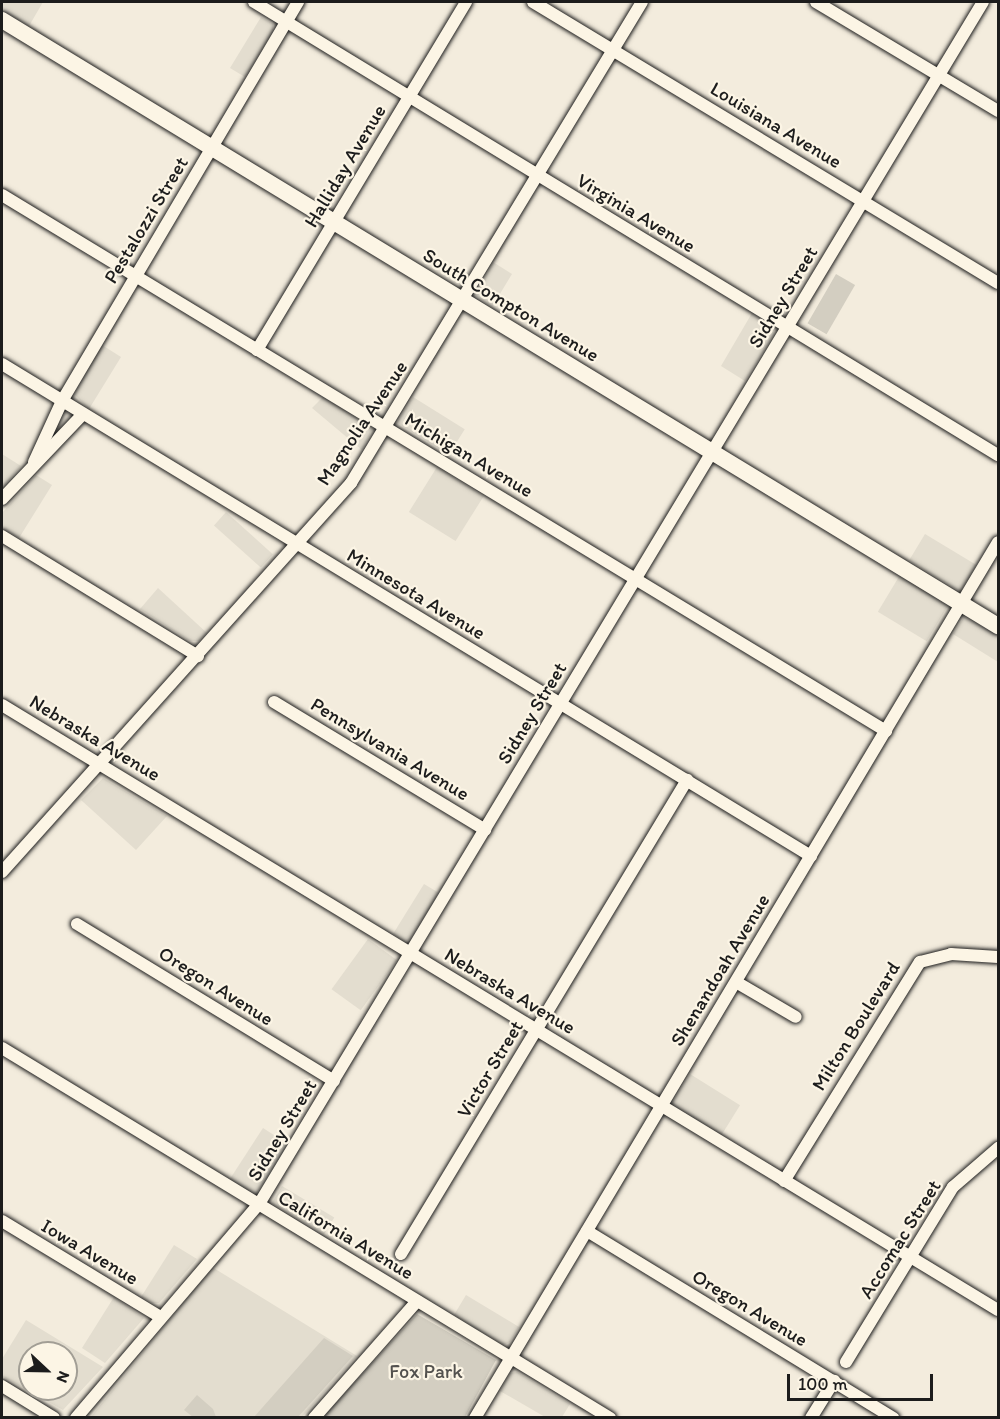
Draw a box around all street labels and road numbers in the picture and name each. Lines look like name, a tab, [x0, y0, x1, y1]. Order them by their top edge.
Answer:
street label: Louisiana Avenue	[706, 77, 846, 173]
street label: Halliday Avenue	[299, 101, 391, 231]
street label: Pestalozzi Street	[99, 152, 193, 288]
street label: Virginia Avenue	[572, 168, 700, 258]
street label: Sidney Street	[743, 242, 823, 352]
street label: South Compton Avenue	[419, 243, 603, 367]
street label: Magnolia Avenue	[311, 356, 413, 490]
street label: Michigan Avenue	[401, 407, 537, 503]
street label: Minnesota Avenue	[343, 543, 489, 645]
street label: Sidney Street	[492, 658, 572, 768]
street label: Nebraska Avenue	[26, 690, 164, 786]
street label: Pennsylvania Avenue	[307, 692, 473, 806]
street label: Shenandoah Avenue	[665, 890, 775, 1050]
street label: Oregon Avenue	[154, 941, 278, 1031]
street label: Nebraska Avenue	[441, 943, 579, 1039]
street label: Milton Boulevard	[807, 957, 905, 1095]
street label: Victor Street	[452, 1016, 528, 1122]
street label: Sidney Street	[242, 1075, 322, 1185]
street label: Accomac Street	[854, 1175, 946, 1303]
street label: California Avenue	[274, 1185, 418, 1285]
street label: Iowa Avenue	[37, 1214, 143, 1290]
street label: Oregon Avenue	[688, 1264, 812, 1352]

